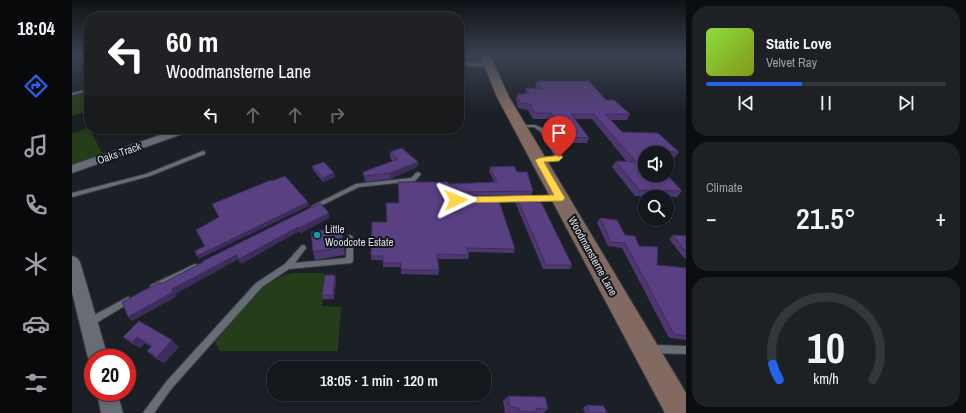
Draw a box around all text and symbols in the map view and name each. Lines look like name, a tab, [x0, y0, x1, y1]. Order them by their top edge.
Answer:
text: 18:04	[17, 16, 55, 41]
text: 60 m	[166, 23, 218, 61]
icon: left	[100, 28, 152, 80]
text: Static Love	[766, 33, 832, 54]
text: Velvet Ray	[766, 54, 817, 71]
text: Woodmansterne Lane	[166, 59, 311, 84]
icon: directions	[22, 72, 50, 100]
icon: previous	[735, 92, 757, 114]
icon: pause	[815, 92, 837, 114]
icon: next	[895, 92, 917, 114]
icon: left	[200, 104, 222, 126]
icon: ahead	[242, 104, 264, 126]
icon: ahead	[284, 104, 306, 126]
icon: right	[326, 104, 348, 126]
pin	[542, 116, 576, 157]
icon: arrive	[548, 122, 570, 144]
icon: music	[22, 132, 50, 160]
street label: Oaks Track	[95, 139, 143, 167]
map controls	[638, 146, 674, 226]
button: sound	[638, 146, 674, 182]
position arrow	[435, 179, 477, 221]
text: Climate	[706, 179, 743, 196]
button: search	[638, 190, 674, 226]
icon: phone	[22, 191, 50, 219]
text: 21.5°	[796, 198, 856, 238]
text: −	[706, 203, 717, 233]
text: +	[935, 203, 946, 233]
street label: Woodmansterne Lane	[565, 214, 621, 298]
place label: Little Woodcote Estate	[325, 222, 394, 249]
marker: Little Woodcote Estate	[312, 230, 322, 240]
icon: climate	[22, 250, 50, 278]
icon: car	[22, 310, 50, 338]
text: 10	[807, 320, 845, 376]
speed limit sign: 20	[84, 349, 136, 401]
icon: filters	[22, 369, 50, 397]
text: km/h	[813, 369, 839, 388]
text: 18:05 · 1 min · 120 m	[320, 370, 438, 391]

